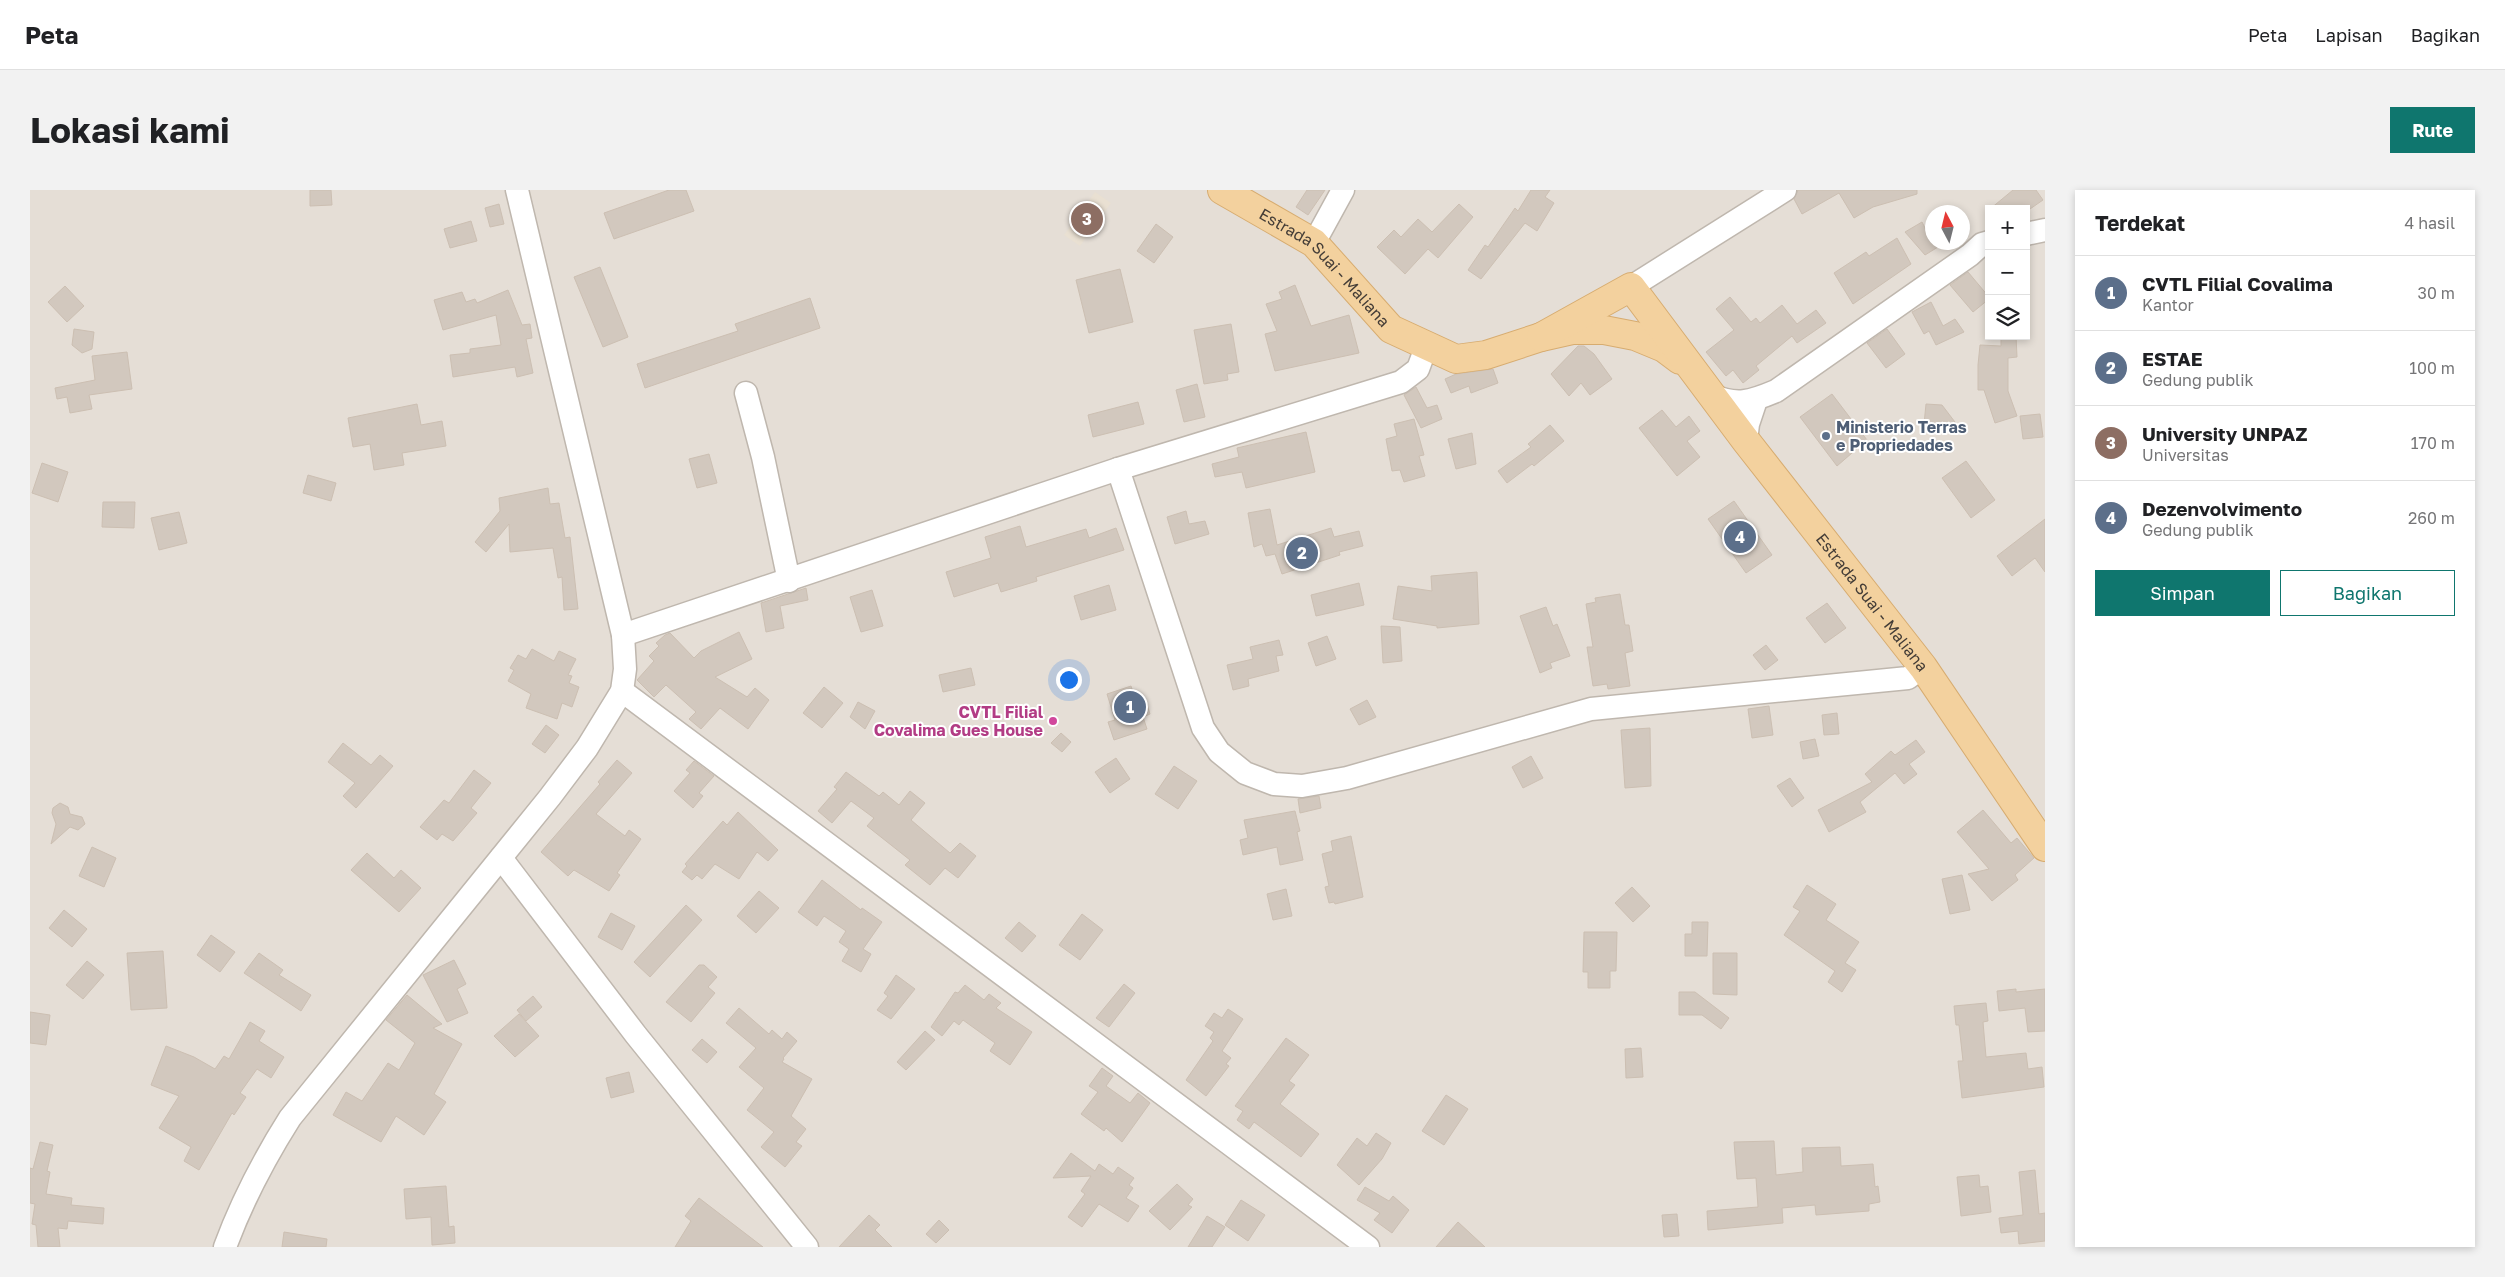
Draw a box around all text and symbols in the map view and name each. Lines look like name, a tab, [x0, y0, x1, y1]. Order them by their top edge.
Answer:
text: Peta	[25, 20, 78, 49]
text: Peta	[2248, 24, 2287, 46]
text: Lapisan	[2315, 24, 2383, 46]
text: Bagikan	[2411, 24, 2480, 46]
button: Rute	[2390, 107, 2475, 153]
text: Lokasi kami	[30, 109, 230, 151]
pin: 3	[1071, 200, 1103, 238]
street label: Estrada Suai - Maliana	[1256, 204, 1394, 331]
north arrow	[1925, 205, 1970, 250]
map controls	[1985, 205, 2030, 340]
button: +	[1985, 205, 2030, 250]
text: Terdekat	[2095, 210, 2185, 236]
text: 4 hasil	[2404, 213, 2455, 233]
button: −	[1985, 250, 2030, 295]
text: CVTL Filial Covalima	[2142, 272, 2333, 295]
text: 1	[2107, 283, 2115, 303]
text: 30 m	[2418, 283, 2455, 303]
button: layers	[1985, 295, 2030, 340]
text: Kantor	[2142, 295, 2194, 315]
text: ESTAE	[2142, 347, 2203, 370]
text: 2	[2106, 358, 2116, 378]
text: 100 m	[2409, 358, 2455, 378]
text: Gedung publik	[2142, 370, 2254, 390]
place label: Ministerio Terras e Propriedades	[1836, 417, 1967, 455]
text: University UNPAZ	[2142, 422, 2307, 445]
marker: Ministerio Terras e Propriedades	[1820, 430, 1832, 442]
text: 3	[2106, 433, 2116, 453]
text: 170 m	[2411, 433, 2455, 453]
text: Universitas	[2142, 445, 2229, 465]
text: Dezenvolvimento	[2142, 497, 2302, 520]
text: 4	[2106, 508, 2116, 528]
text: 260 m	[2408, 508, 2455, 528]
pin: 4	[1724, 518, 1756, 556]
text: Gedung publik	[2142, 520, 2254, 540]
street label: Estrada Suai - Maliana	[1812, 529, 1933, 675]
pin: 2	[1286, 534, 1318, 572]
button: Simpan	[2095, 570, 2270, 616]
button: Bagikan	[2280, 570, 2455, 616]
your location	[1056, 667, 1082, 693]
pin: 1	[1114, 688, 1146, 726]
place label: CVTL Filial Covalima Gues House	[874, 702, 1044, 740]
marker: CVTL Filial Covalima Gues House	[1047, 715, 1059, 727]

